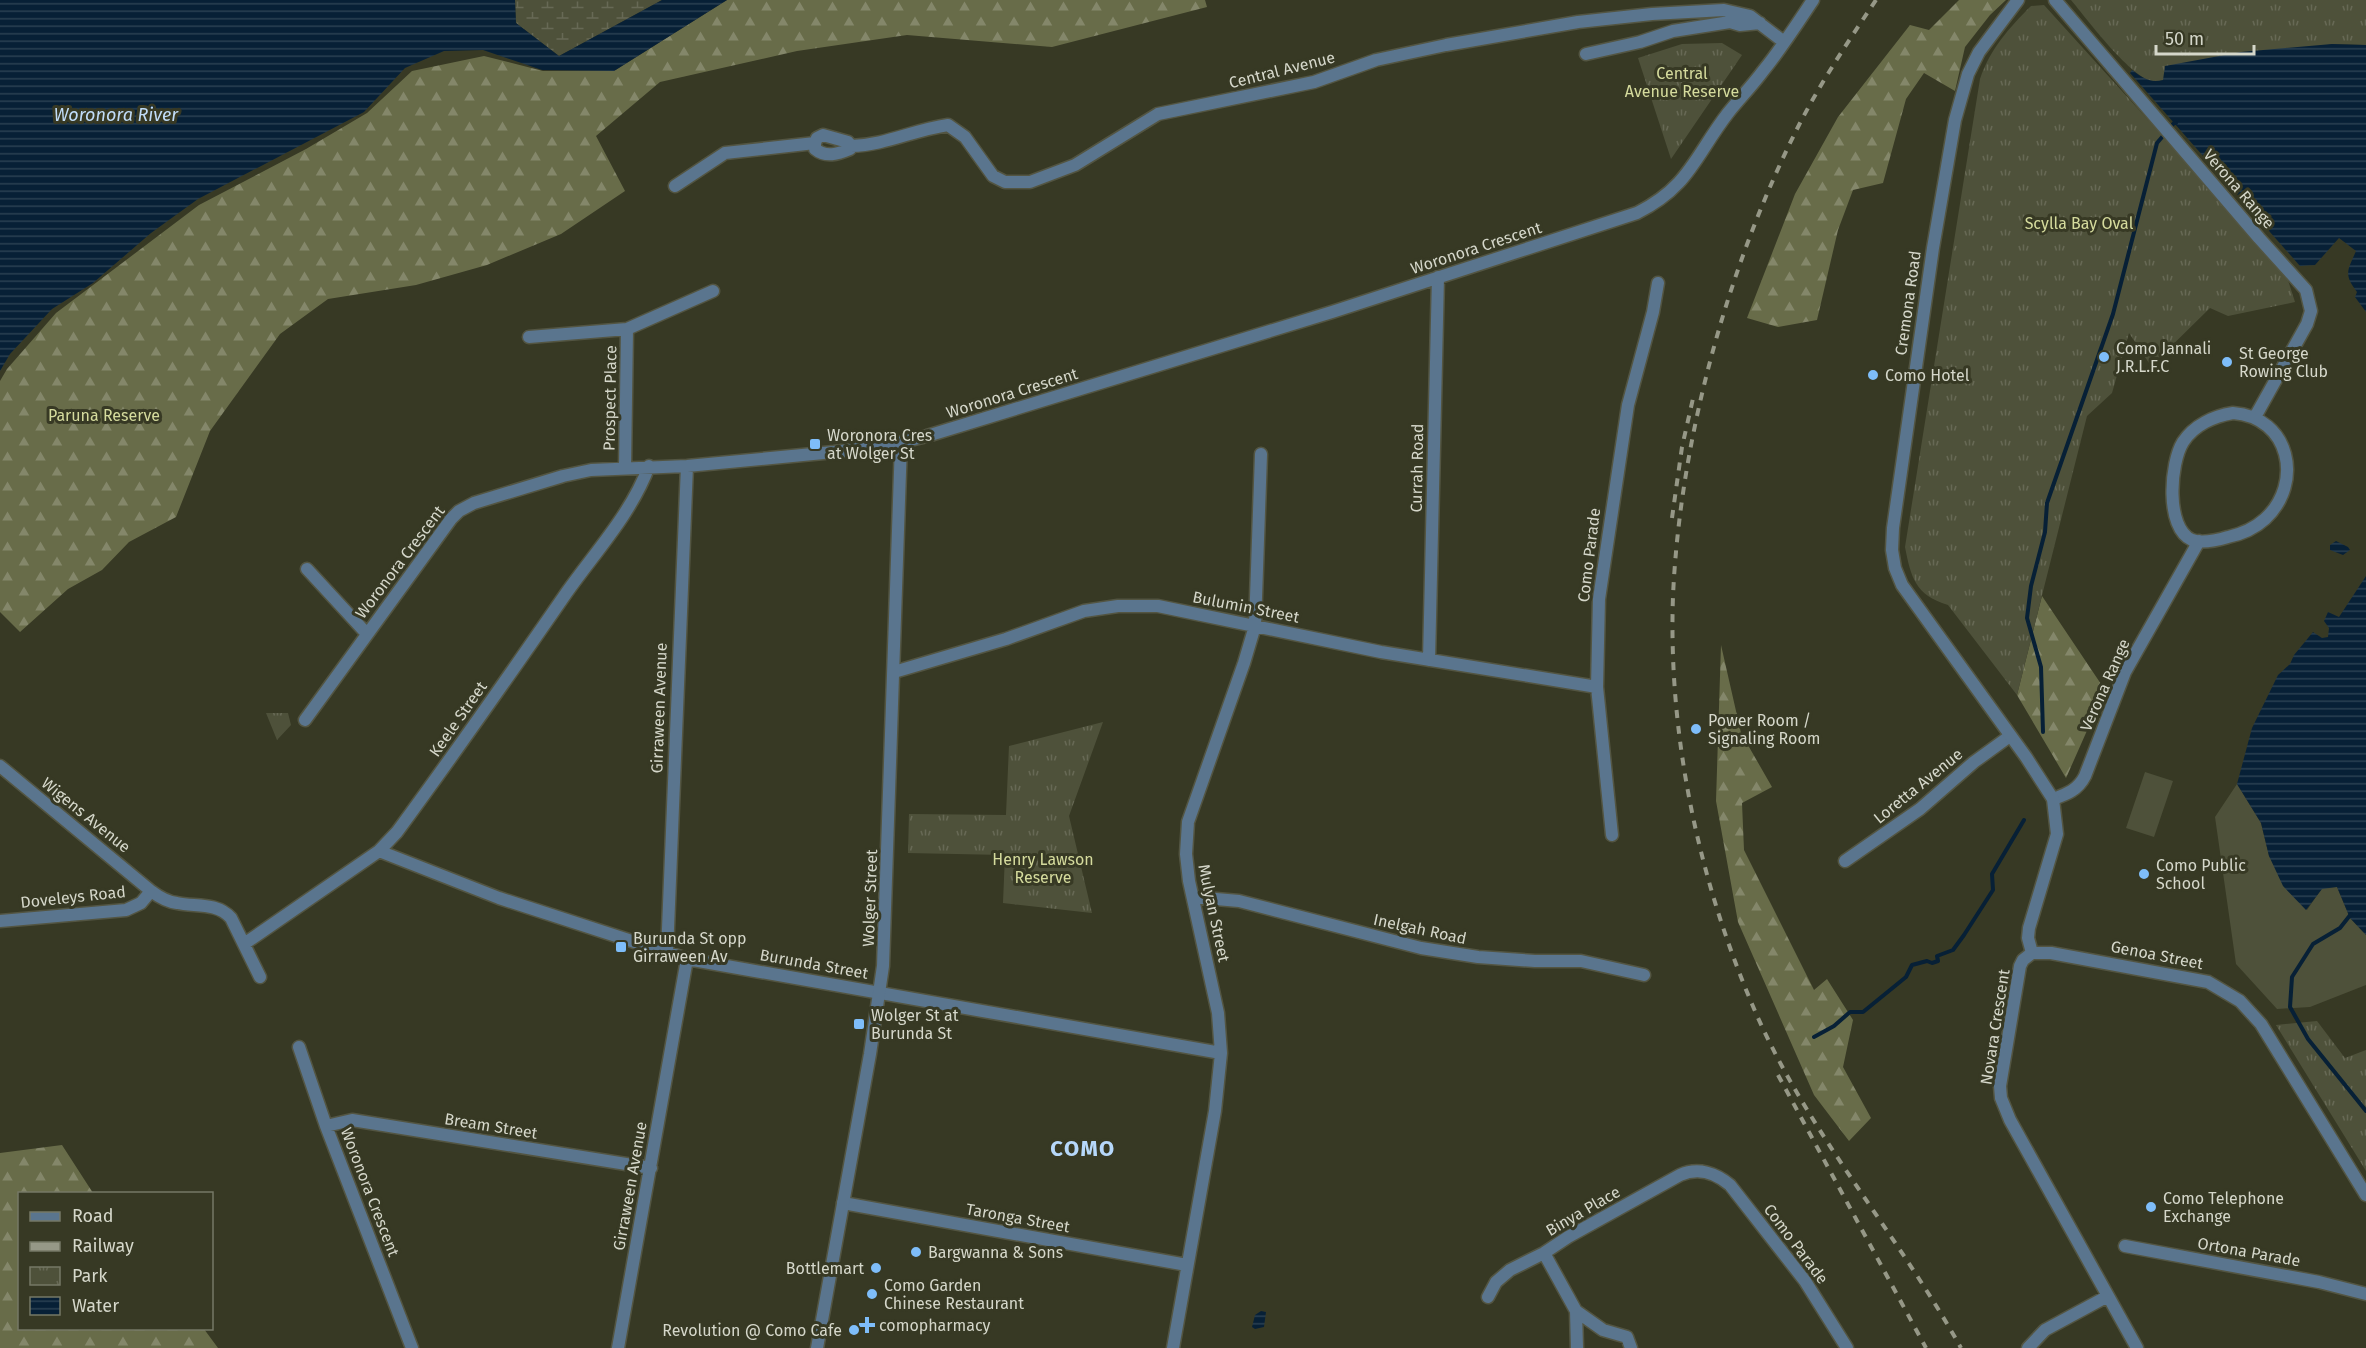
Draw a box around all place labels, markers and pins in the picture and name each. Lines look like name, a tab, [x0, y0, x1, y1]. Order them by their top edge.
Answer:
place label: Como Jannali J.R.L.F.C	[2116, 339, 2211, 376]
place label: St George Rowing Club	[2239, 344, 2328, 381]
marker: Como Jannali J.R.L.F.C	[2097, 350, 2111, 364]
marker: St George Rowing Club	[2220, 355, 2234, 369]
place label: Como Hotel	[1885, 366, 1970, 385]
marker: Como Hotel	[1866, 368, 1880, 382]
place label: Woronora Cres at Wolger St	[827, 426, 932, 463]
marker: Woronora Cres at Wolger St	[808, 437, 822, 451]
place label: Power Room / Signaling Room	[1708, 711, 1820, 748]
marker: Power Room / Signaling Room	[1689, 722, 1703, 736]
place label: Como Public School	[2156, 856, 2246, 893]
marker: Como Public School	[2137, 867, 2151, 881]
place label: Burunda St opp Girraween Av	[633, 929, 747, 966]
marker: Burunda St opp Girraween Av	[614, 940, 628, 954]
place label: Wolger St at Burunda St	[871, 1006, 959, 1043]
marker: Wolger St at Burunda St	[852, 1017, 866, 1031]
place label: Como Telephone Exchange	[2163, 1189, 2284, 1226]
marker: Como Telephone Exchange	[2144, 1200, 2158, 1214]
place label: Bargwanna & Sons	[928, 1243, 1063, 1262]
marker: Bargwanna & Sons	[909, 1245, 923, 1259]
place label: Bottlemart	[786, 1259, 864, 1278]
marker: Bottlemart	[869, 1261, 883, 1275]
place label: Como Garden Chinese Restaurant	[884, 1276, 1024, 1313]
marker: Como Garden Chinese Restaurant	[865, 1287, 879, 1301]
place label: comopharmacy	[879, 1316, 991, 1335]
marker: comopharmacy	[860, 1318, 874, 1332]
place label: Revolution @ Como Cafe	[662, 1321, 842, 1340]
marker: Revolution @ Como Cafe	[847, 1323, 861, 1337]

